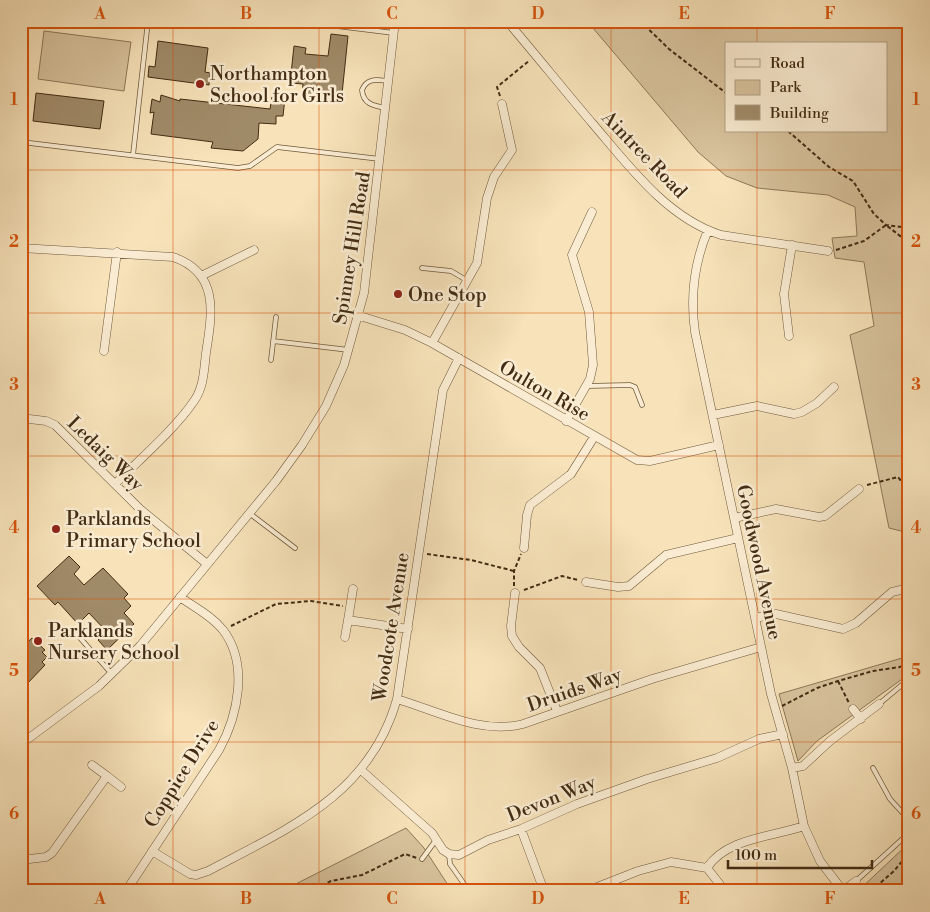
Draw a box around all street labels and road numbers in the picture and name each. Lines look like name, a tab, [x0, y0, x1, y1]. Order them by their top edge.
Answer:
street label: Aintree Road	[596, 105, 692, 204]
street label: Spinney Hill Road	[328, 170, 376, 326]
street label: Oulton Rise	[495, 355, 594, 427]
street label: Ledaig Way	[62, 411, 149, 497]
street label: Goodwood Avenue	[731, 482, 787, 642]
street label: Woodcote Avenue	[367, 551, 415, 705]
street label: Druids Way	[524, 662, 625, 717]
street label: Coppice Drive	[139, 715, 225, 832]
street label: Devon Way	[503, 770, 600, 828]

